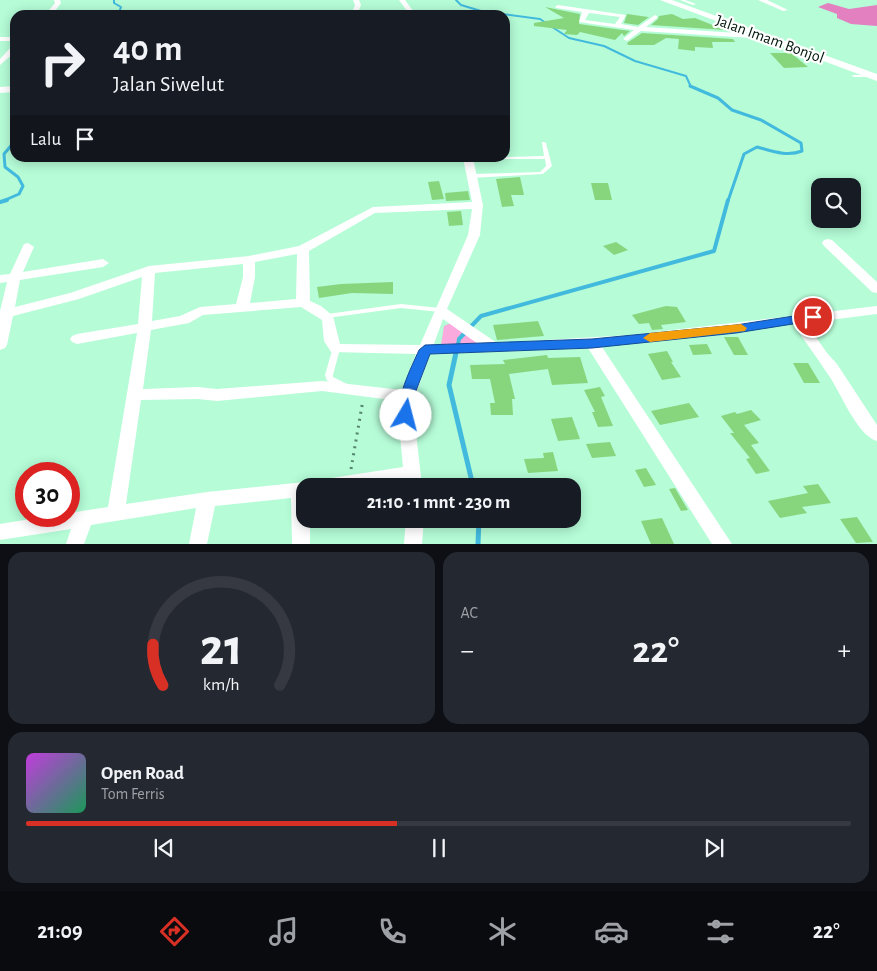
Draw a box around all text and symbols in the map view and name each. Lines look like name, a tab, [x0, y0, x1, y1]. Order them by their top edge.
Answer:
street label: Jalan Imam Bonjol	[713, 12, 826, 67]
icon: right	[30, 30, 95, 95]
text: 40 m	[113, 32, 182, 67]
text: Jalan Siwelut	[113, 73, 224, 95]
icon: arrive	[71, 125, 99, 153]
text: Lalu	[30, 130, 61, 149]
map controls	[811, 178, 861, 228]
button: search	[811, 178, 861, 228]
pin	[792, 296, 834, 338]
icon: arrive	[799, 303, 827, 331]
position arrow	[379, 388, 431, 440]
speed limit sign: 30	[15, 462, 80, 527]
text: 21:10 · 1 mnt · 230 m	[367, 493, 510, 512]
text: AC	[461, 605, 478, 621]
text: 21	[200, 622, 243, 674]
text: 22°	[632, 632, 679, 670]
text: −	[461, 637, 474, 665]
text: +	[838, 637, 851, 665]
text: km/h	[203, 676, 240, 694]
text: Open Road	[101, 764, 184, 783]
text: Tom Ferris	[101, 786, 165, 802]
icon: previous	[150, 834, 178, 862]
icon: pause	[425, 834, 453, 862]
icon: next	[700, 834, 728, 862]
icon: directions	[157, 914, 192, 949]
icon: music	[266, 914, 301, 949]
icon: phone	[375, 914, 410, 949]
icon: climate	[485, 914, 520, 949]
icon: car	[594, 914, 629, 949]
icon: filters	[703, 914, 738, 949]
text: 21:09	[37, 920, 83, 942]
text: 22°	[813, 920, 840, 942]

